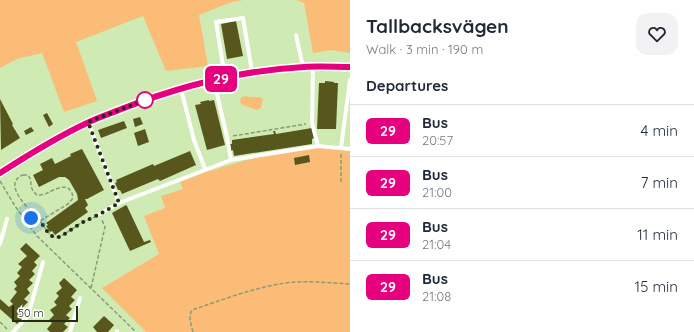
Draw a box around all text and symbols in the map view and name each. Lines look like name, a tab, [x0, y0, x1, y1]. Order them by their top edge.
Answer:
button: heart	[636, 13, 678, 55]
text: Tallbacksvägen	[366, 14, 509, 38]
text: Walk · 3 min · 190 m	[366, 41, 483, 57]
line badge: 29	[203, 66, 239, 92]
text: 29	[213, 70, 229, 88]
text: Departures	[366, 76, 448, 95]
unlabelled marker	[136, 91, 154, 109]
text: Bus	[422, 113, 448, 132]
text: 4 min	[640, 121, 678, 140]
text: 29	[380, 122, 396, 140]
text: 20:57	[422, 132, 453, 148]
text: Bus	[422, 165, 448, 184]
text: 7 min	[641, 173, 678, 192]
text: 29	[380, 174, 396, 192]
text: 21:00	[422, 184, 452, 200]
your location	[21, 208, 41, 228]
text: Bus	[422, 217, 448, 236]
text: 11 min	[637, 225, 678, 244]
text: 29	[380, 226, 396, 244]
text: 21:04	[422, 236, 451, 252]
text: Bus	[422, 269, 448, 288]
text: 15 min	[635, 277, 678, 296]
text: 29	[380, 278, 396, 296]
text: 21:08	[422, 288, 451, 304]
scale bar	[12, 304, 78, 323]
text: 50 m	[18, 306, 44, 320]

